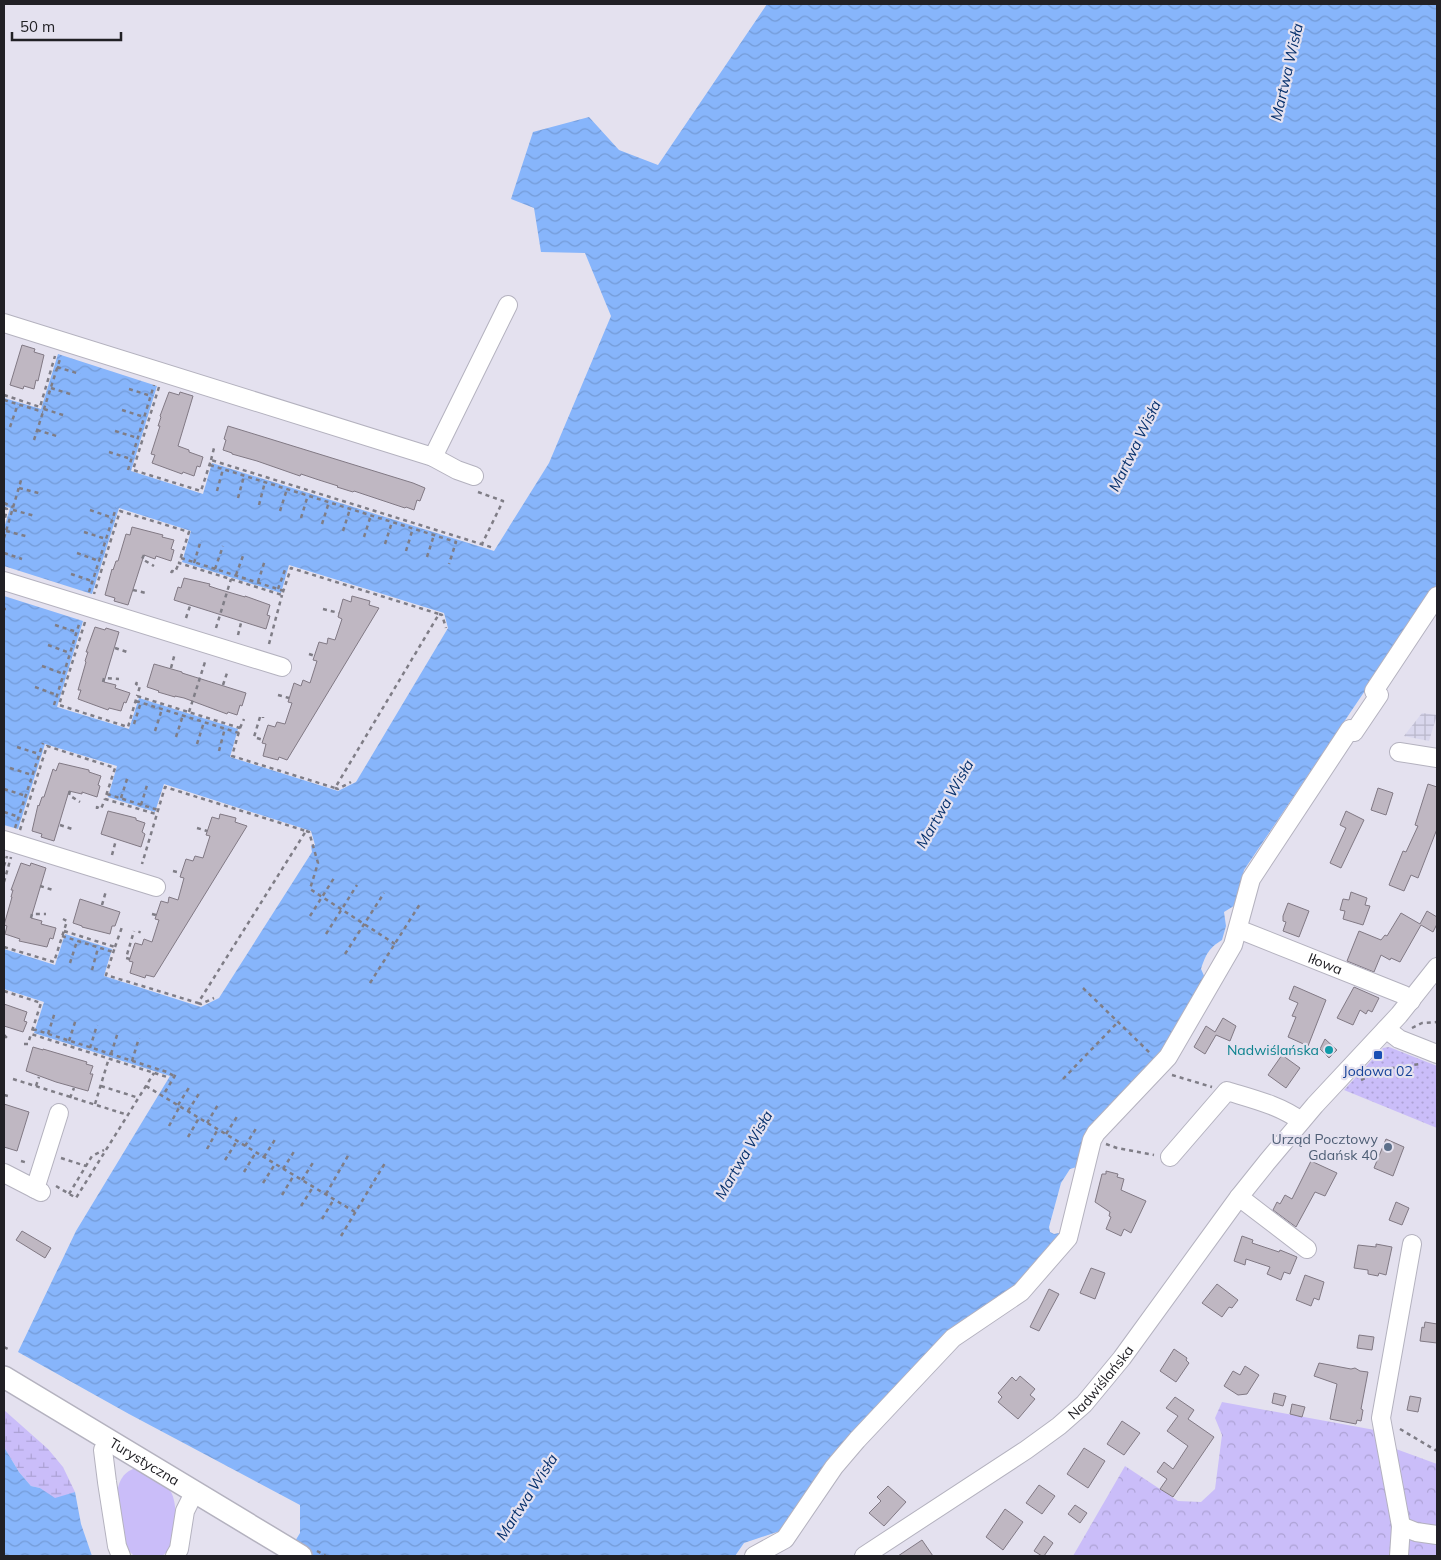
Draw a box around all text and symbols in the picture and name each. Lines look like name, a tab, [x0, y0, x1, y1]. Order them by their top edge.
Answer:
scale bar	[12, 10, 121, 42]
text: 50 m	[20, 17, 55, 36]
water label: Martwa Wisła	[1266, 21, 1307, 122]
water label: Martwa Wisła	[1104, 397, 1165, 494]
water label: Martwa Wisła	[912, 756, 978, 851]
street label: Iłowa	[1306, 949, 1345, 979]
place label: Nadwiślańska	[1227, 1041, 1319, 1059]
marker: Nadwiślańska	[1323, 1044, 1335, 1056]
marker: Jodowa 02	[1372, 1049, 1384, 1061]
place label: Jodowa 02	[1343, 1062, 1413, 1080]
water label: Martwa Wisła	[711, 1107, 777, 1202]
place label: Urząd Pocztowy Gdańsk 40	[1272, 1130, 1379, 1164]
marker: Urząd Pocztowy Gdańsk 40	[1382, 1141, 1394, 1153]
street label: Nadwiślańska	[1064, 1342, 1137, 1423]
street label: Turystyczna	[106, 1434, 183, 1490]
water label: Martwa Wisła	[492, 1450, 562, 1543]

